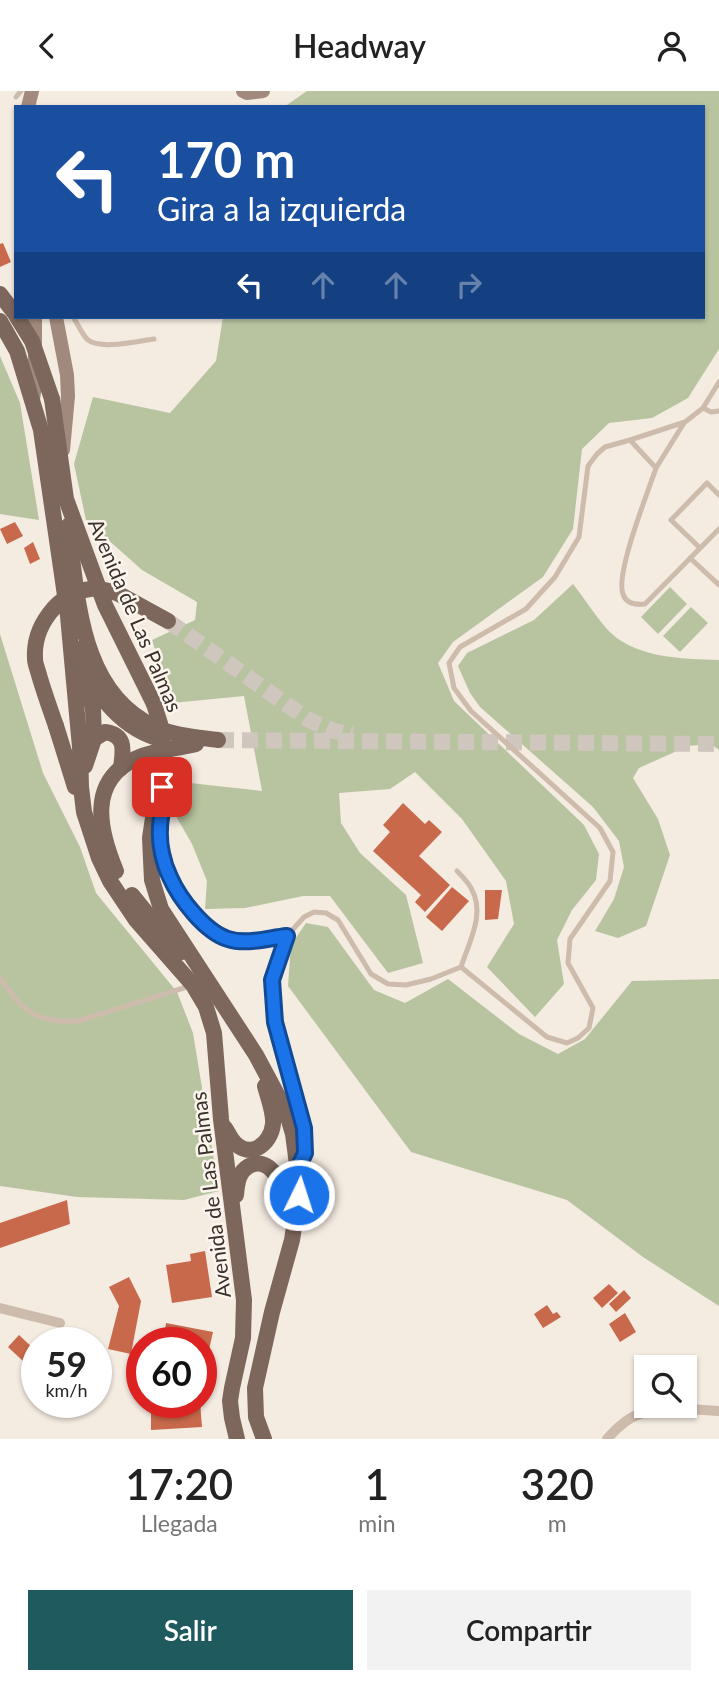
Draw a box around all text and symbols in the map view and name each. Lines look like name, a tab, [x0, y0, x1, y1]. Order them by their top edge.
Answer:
text: Headway	[293, 26, 426, 65]
icon: back	[28, 27, 66, 65]
icon: person	[653, 27, 691, 65]
text: 170 m	[157, 130, 295, 188]
icon: left	[42, 133, 133, 224]
text: Gira a la izquierda	[157, 189, 406, 228]
icon: left	[231, 266, 269, 304]
icon: ahead	[304, 266, 342, 304]
icon: ahead	[377, 266, 415, 304]
icon: right	[450, 266, 488, 304]
street label: Avenida de Las Palmas	[84, 515, 188, 715]
pin	[132, 757, 192, 817]
icon: arrive	[143, 768, 181, 806]
street label: Avenida de Las Palmas	[185, 1090, 235, 1300]
position arrow	[262, 1158, 336, 1232]
speed limit sign: 60	[126, 1327, 217, 1418]
text: 59	[46, 1342, 87, 1384]
map controls	[634, 1355, 697, 1418]
button: search	[634, 1355, 697, 1418]
text: km/h	[45, 1379, 88, 1401]
text: 17:20	[125, 1459, 233, 1509]
text: 1	[365, 1459, 389, 1509]
text: 320	[521, 1459, 594, 1509]
text: Llegada	[141, 1509, 218, 1537]
text: min	[358, 1509, 396, 1537]
text: m	[548, 1509, 567, 1537]
button: Salir	[28, 1590, 353, 1670]
button: Compartir	[367, 1590, 691, 1670]

